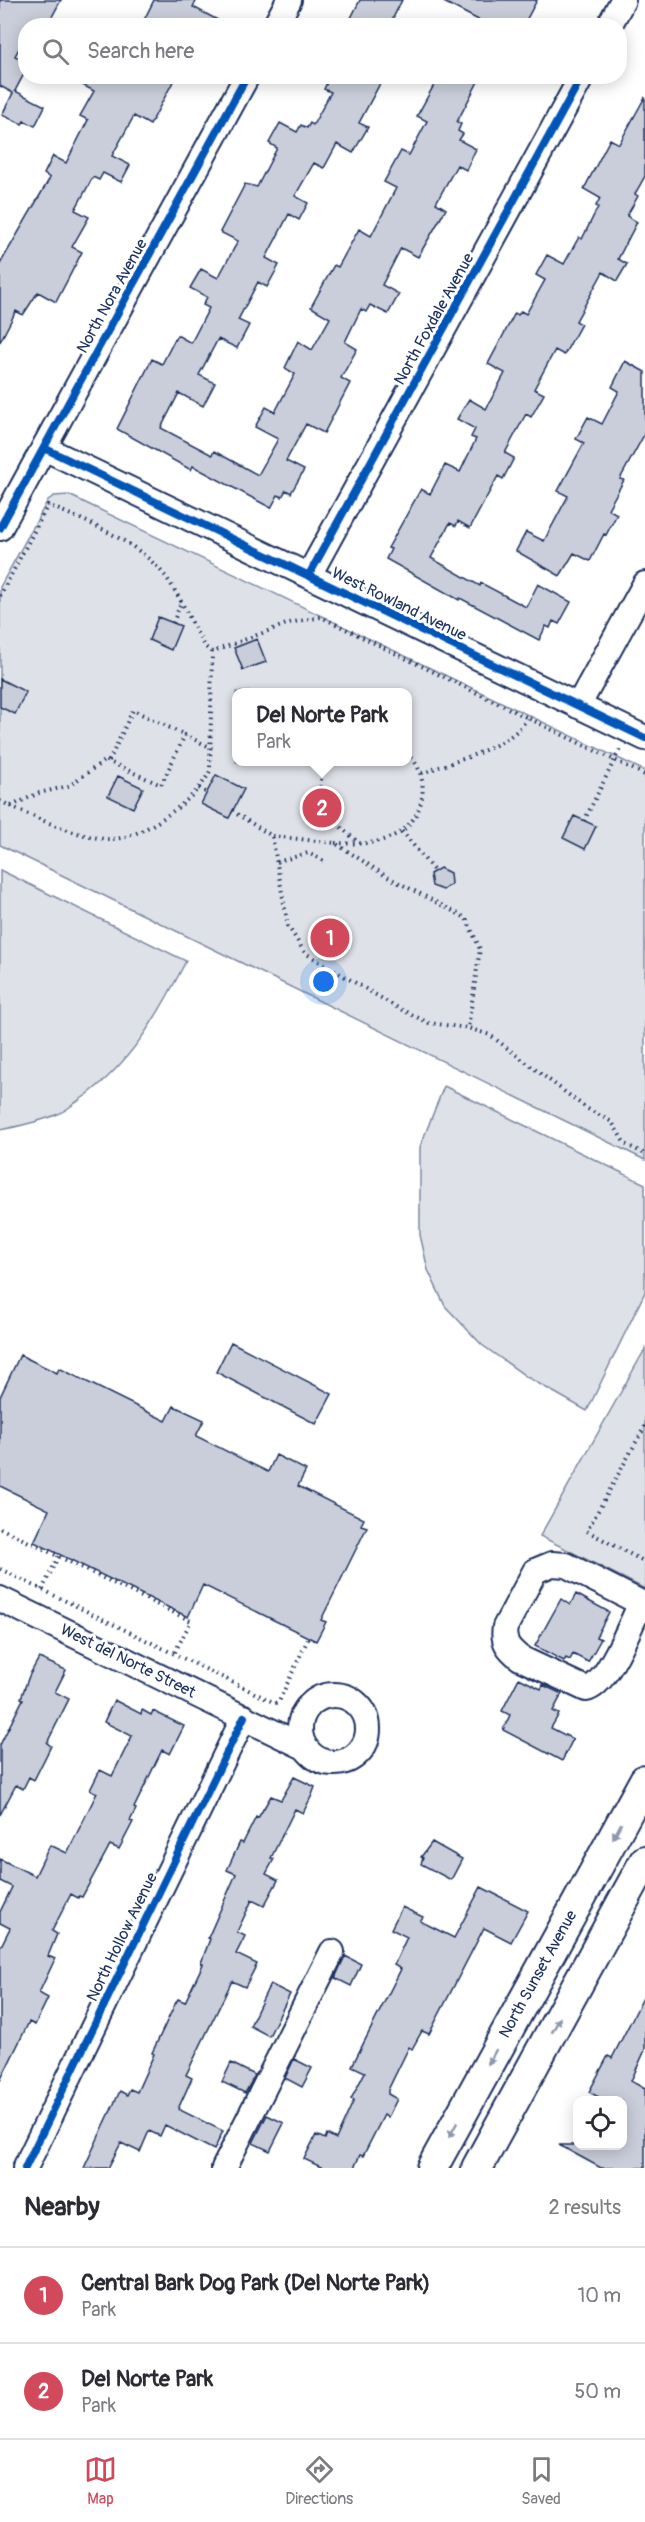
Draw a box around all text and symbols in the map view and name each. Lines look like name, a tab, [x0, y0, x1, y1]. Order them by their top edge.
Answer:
search box	[18, 18, 627, 84]
icon: search	[39, 35, 72, 68]
text: Search here	[87, 37, 194, 65]
street label: North Nora Avenue	[72, 235, 152, 357]
street label: North Foxdale Avenue	[390, 250, 479, 388]
street label: West Rowland Avenue	[328, 563, 470, 645]
popup	[232, 688, 412, 766]
text: Del Norte Park	[256, 701, 388, 729]
text: Park	[256, 729, 291, 754]
pin: 2	[302, 786, 342, 830]
pin: 1	[310, 916, 350, 960]
your location	[309, 967, 338, 996]
street label: West del Norte Street	[57, 1620, 199, 1703]
one-way arrow	[611, 1823, 622, 1839]
street label: North Hollow Avenue	[82, 1869, 162, 2005]
street label: North Sunset Avenue	[495, 1907, 581, 2041]
one-way arrow	[551, 2016, 561, 2033]
one-way arrow	[487, 2049, 497, 2066]
map controls	[573, 2096, 627, 2150]
button: locate	[573, 2096, 627, 2150]
one-way arrow	[447, 2122, 458, 2138]
text: Nearby	[24, 2191, 100, 2223]
text: 2 results	[549, 2195, 621, 2220]
text: Central Bark Dog Park (Del Norte Park)	[81, 2269, 430, 2297]
text: 1	[40, 2283, 47, 2308]
text: 10 m	[577, 2283, 621, 2308]
text: Park	[81, 2297, 116, 2322]
text: Del Norte Park	[81, 2365, 213, 2393]
text: 2	[38, 2379, 49, 2404]
text: 50 m	[574, 2379, 621, 2404]
text: Park	[81, 2393, 116, 2418]
tab: Map	[84, 2453, 117, 2509]
tab: Directions	[285, 2453, 353, 2509]
tab: Saved	[521, 2453, 561, 2509]

